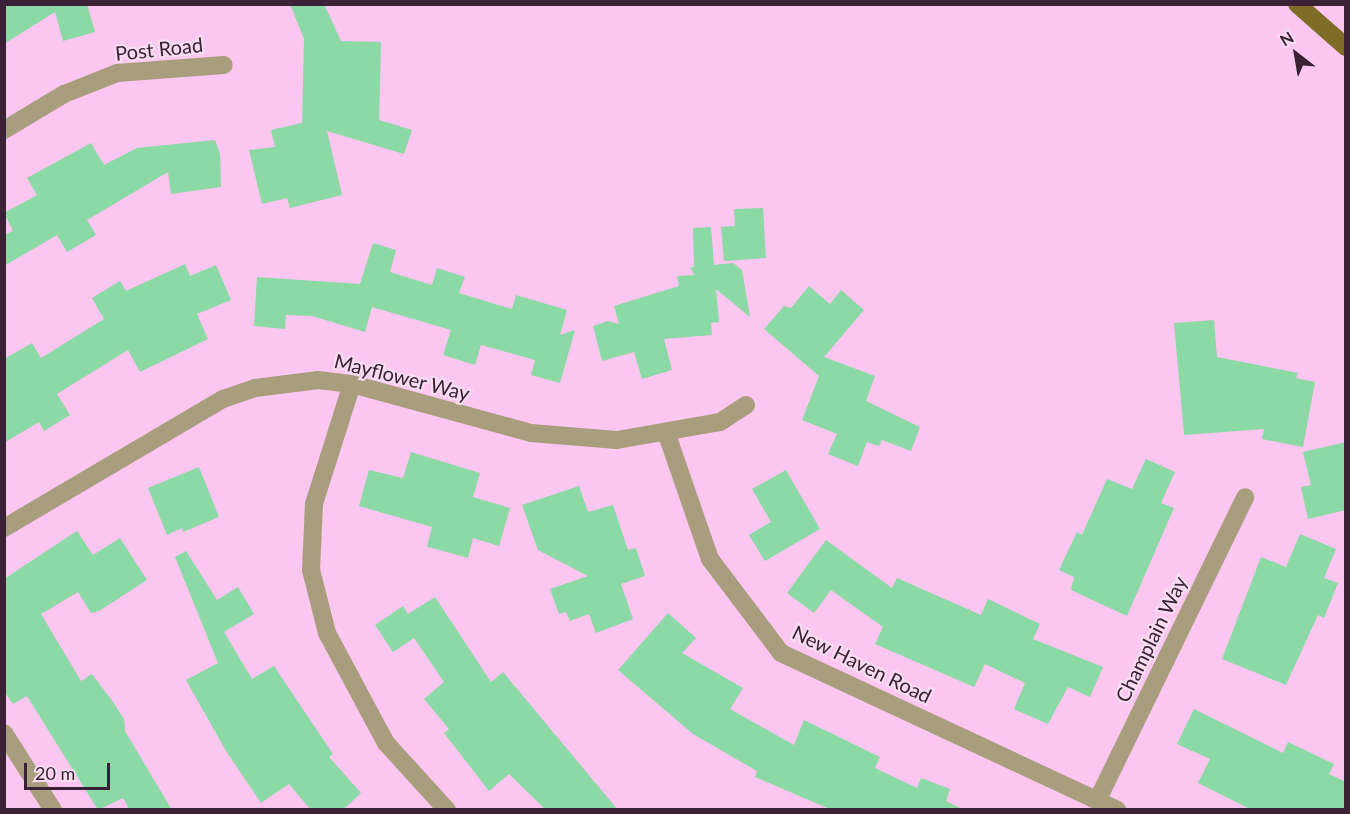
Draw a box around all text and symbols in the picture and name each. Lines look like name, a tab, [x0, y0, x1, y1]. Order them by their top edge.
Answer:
north arrow	[1266, 24, 1326, 84]
text: N	[1276, 27, 1297, 49]
street label: Post Road	[114, 32, 204, 66]
street label: Mayflower Way	[331, 348, 473, 406]
street label: Champlain Way	[1110, 572, 1192, 706]
street label: New Haven Road	[788, 620, 936, 708]
scale bar	[27, 751, 112, 789]
text: 20 m	[35, 762, 75, 784]

